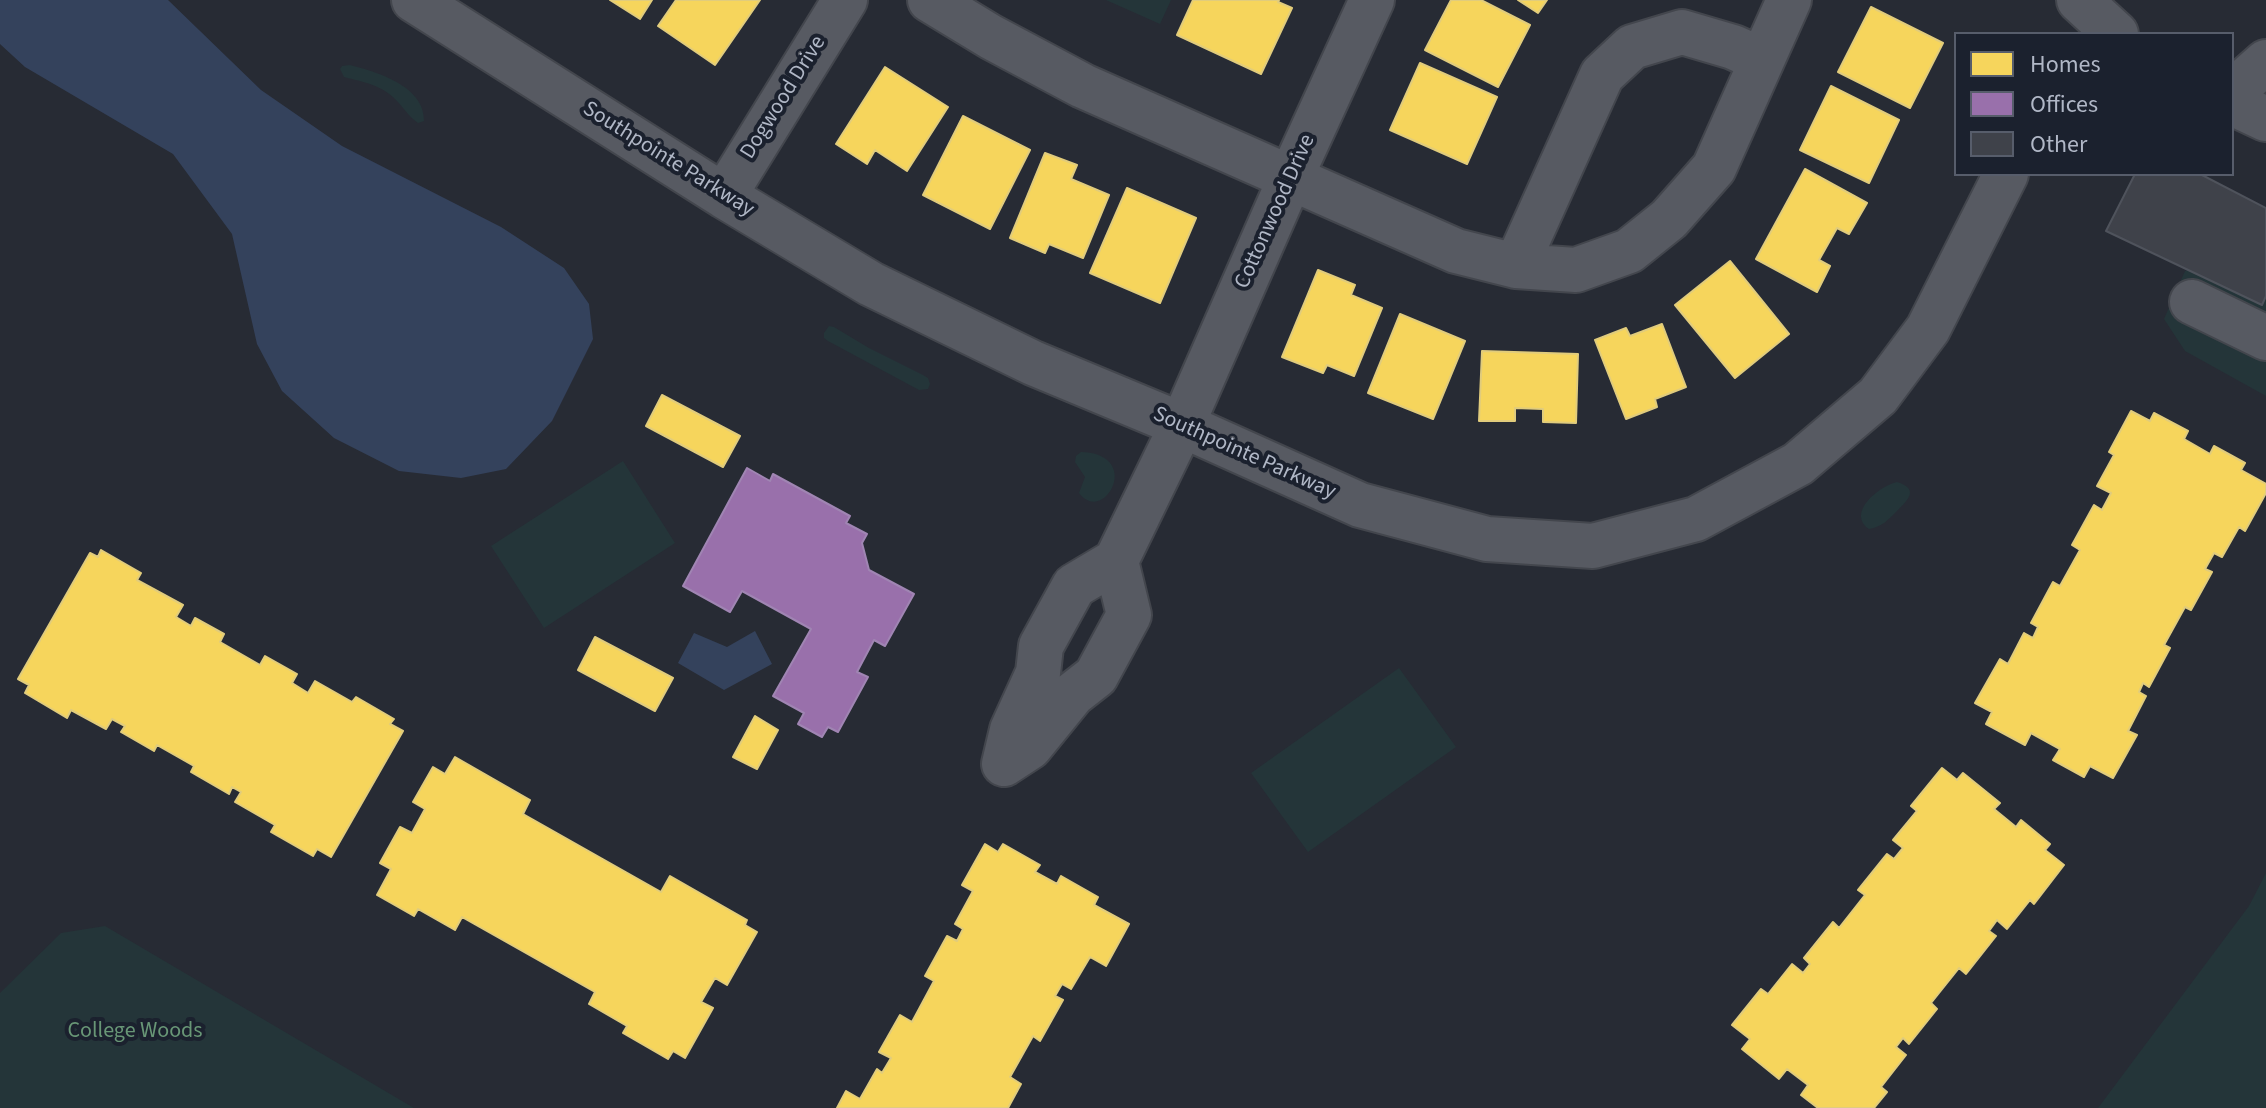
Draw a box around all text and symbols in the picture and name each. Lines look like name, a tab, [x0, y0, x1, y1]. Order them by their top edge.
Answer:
street label: Dogwood Drive	[736, 31, 832, 165]
legend	[1954, 32, 2234, 176]
text: Homes	[2030, 47, 2101, 82]
text: Offices	[2030, 87, 2098, 122]
street label: Southpointe Parkway	[577, 97, 759, 223]
text: Other	[2030, 127, 2087, 162]
street label: Cottonwood Drive	[1230, 131, 1322, 293]
street label: Southpointe Parkway	[1149, 402, 1339, 506]
park label: College Woods	[67, 1019, 203, 1045]

